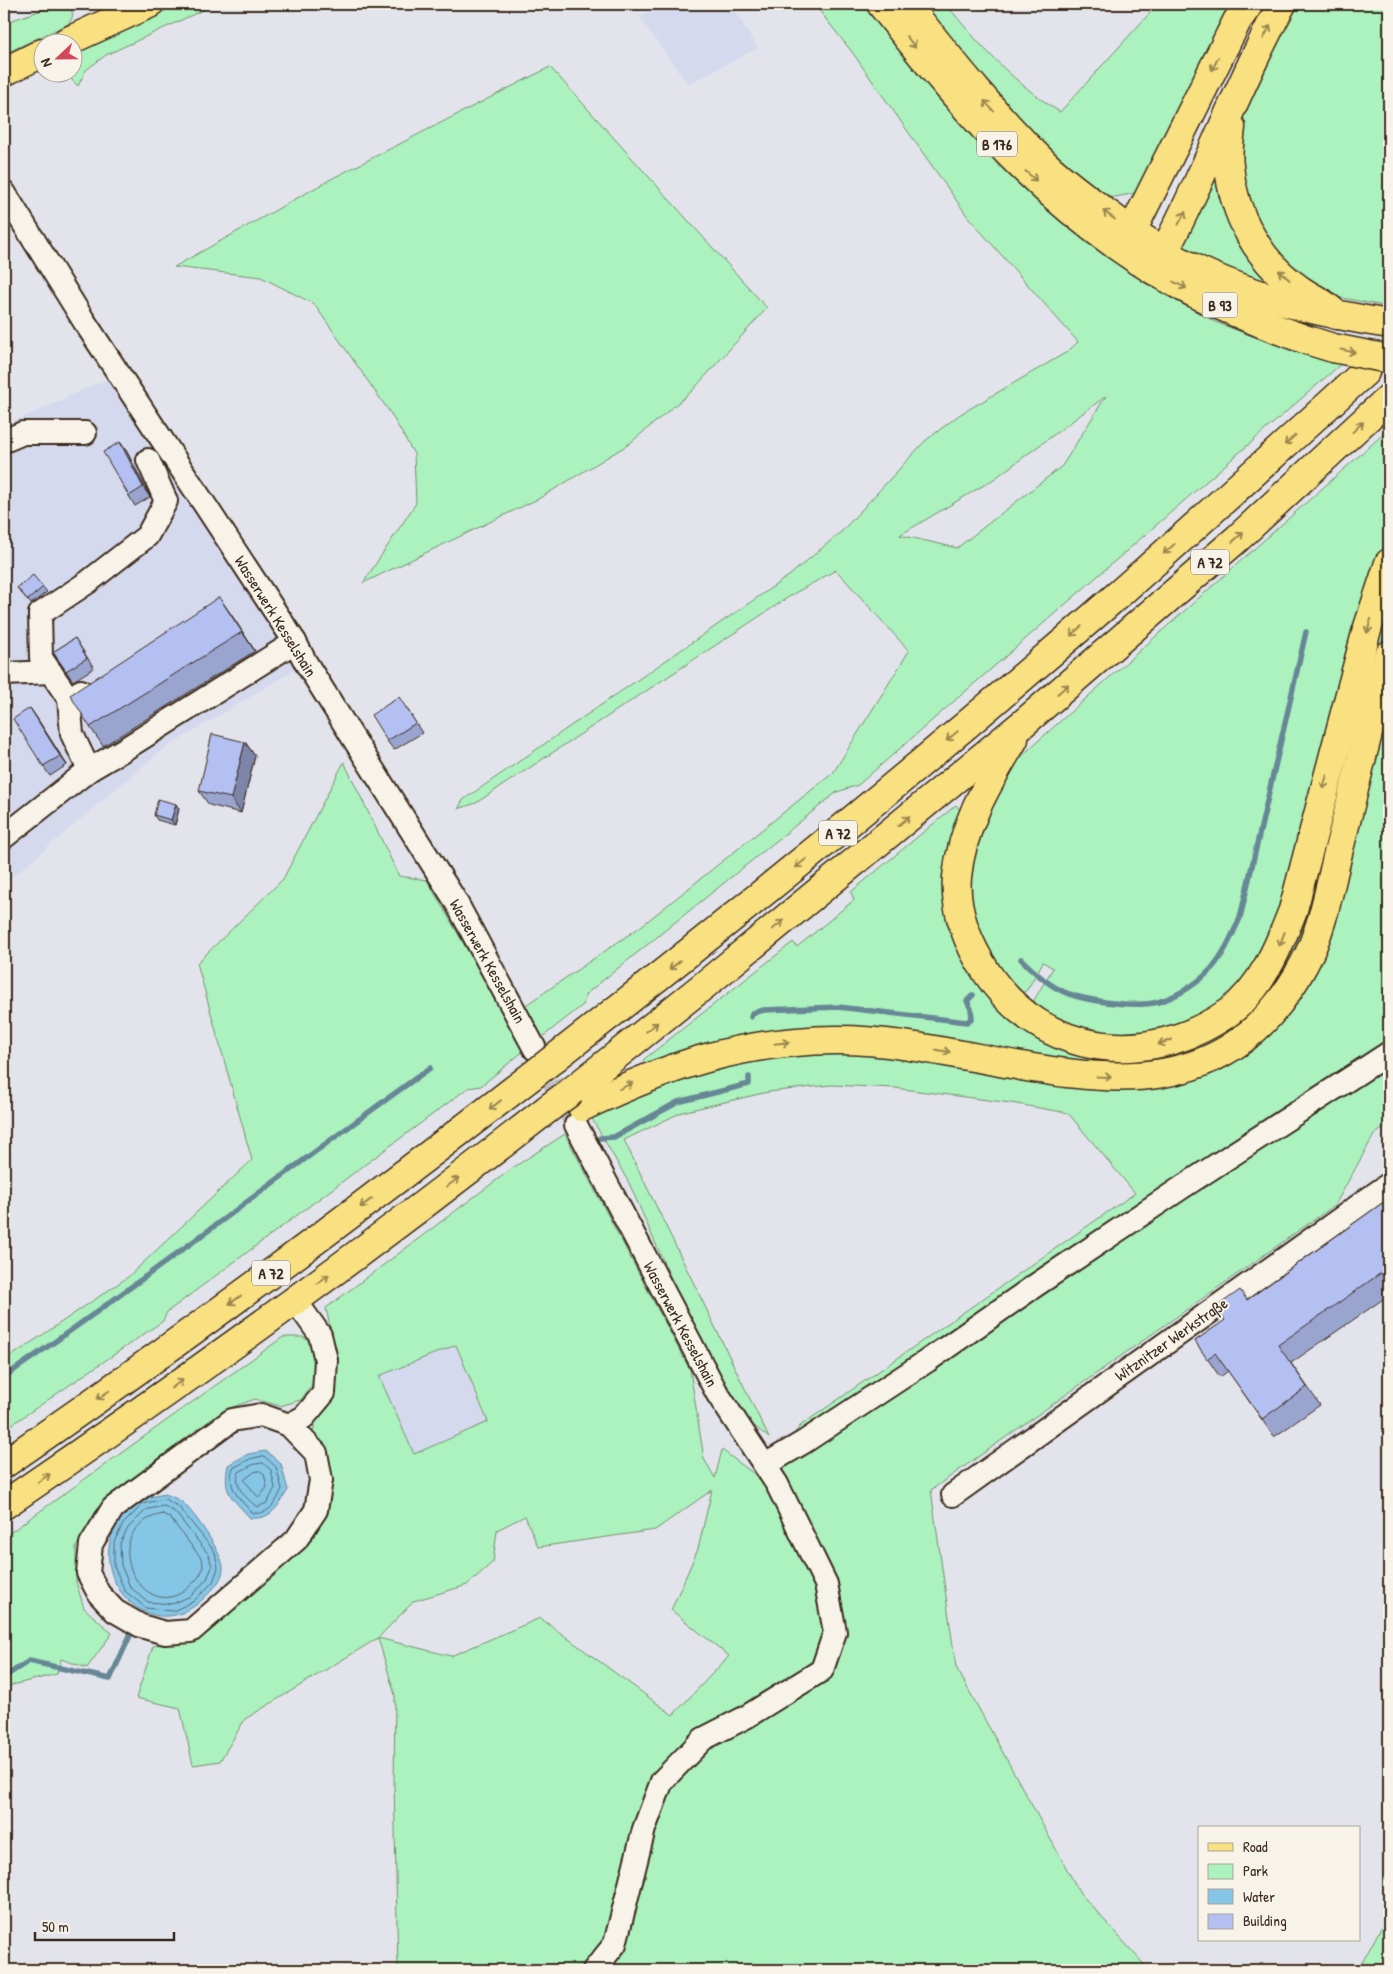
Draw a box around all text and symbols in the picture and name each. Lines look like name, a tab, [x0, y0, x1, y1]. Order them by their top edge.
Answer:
one-way arrow	[1262, 25, 1272, 39]
north arrow	[32, 32, 82, 82]
one-way arrow	[905, 35, 916, 48]
text: N	[35, 56, 56, 70]
one-way arrow	[1210, 57, 1220, 72]
one-way arrow	[983, 99, 995, 112]
road number: B 176	[977, 132, 1017, 156]
one-way arrow	[1024, 170, 1037, 182]
one-way arrow	[1102, 210, 1116, 220]
one-way arrow	[1178, 211, 1187, 226]
one-way arrow	[1277, 269, 1290, 281]
one-way arrow	[1172, 280, 1187, 290]
road number: B 93	[1202, 292, 1238, 318]
one-way arrow	[1339, 347, 1355, 356]
one-way arrow	[1352, 421, 1365, 433]
one-way arrow	[1283, 434, 1296, 445]
one-way arrow	[1232, 531, 1245, 543]
one-way arrow	[1163, 543, 1176, 554]
road number: A 72	[1191, 550, 1229, 574]
street label: Wasserwerk Kesselshain	[230, 551, 322, 681]
one-way arrow	[1363, 617, 1373, 633]
one-way arrow	[1070, 625, 1083, 636]
one-way arrow	[1056, 683, 1069, 694]
one-way arrow	[946, 731, 959, 742]
one-way arrow	[1320, 774, 1330, 790]
one-way arrow	[897, 816, 910, 827]
road number: A 72	[819, 820, 857, 846]
one-way arrow	[795, 858, 808, 869]
street label: Wasserwerk Kesselshain	[445, 895, 531, 1027]
one-way arrow	[772, 919, 785, 930]
one-way arrow	[1277, 931, 1286, 946]
one-way arrow	[668, 960, 681, 971]
one-way arrow	[645, 1022, 658, 1033]
one-way arrow	[773, 1038, 789, 1047]
one-way arrow	[1157, 1038, 1173, 1047]
one-way arrow	[935, 1046, 951, 1056]
one-way arrow	[1095, 1073, 1111, 1082]
one-way arrow	[618, 1081, 633, 1090]
one-way arrow	[489, 1099, 502, 1110]
one-way arrow	[446, 1177, 460, 1187]
one-way arrow	[360, 1198, 373, 1209]
street label: Wasserwerk Kesselshain	[639, 1258, 723, 1390]
road number: A 72	[252, 1260, 290, 1286]
one-way arrow	[316, 1274, 330, 1284]
street label: Witznitzer Werkstraße	[1110, 1291, 1232, 1386]
one-way arrow	[229, 1294, 242, 1305]
one-way arrow	[170, 1379, 183, 1390]
one-way arrow	[96, 1390, 110, 1400]
one-way arrow	[37, 1473, 51, 1483]
legend	[1198, 1826, 1360, 1942]
text: Road	[1243, 1836, 1268, 1857]
text: Park	[1243, 1860, 1268, 1881]
text: Water	[1243, 1886, 1275, 1907]
scale bar	[35, 1909, 174, 1941]
text: Building	[1243, 1910, 1287, 1931]
text: 50 m	[42, 1916, 69, 1937]

